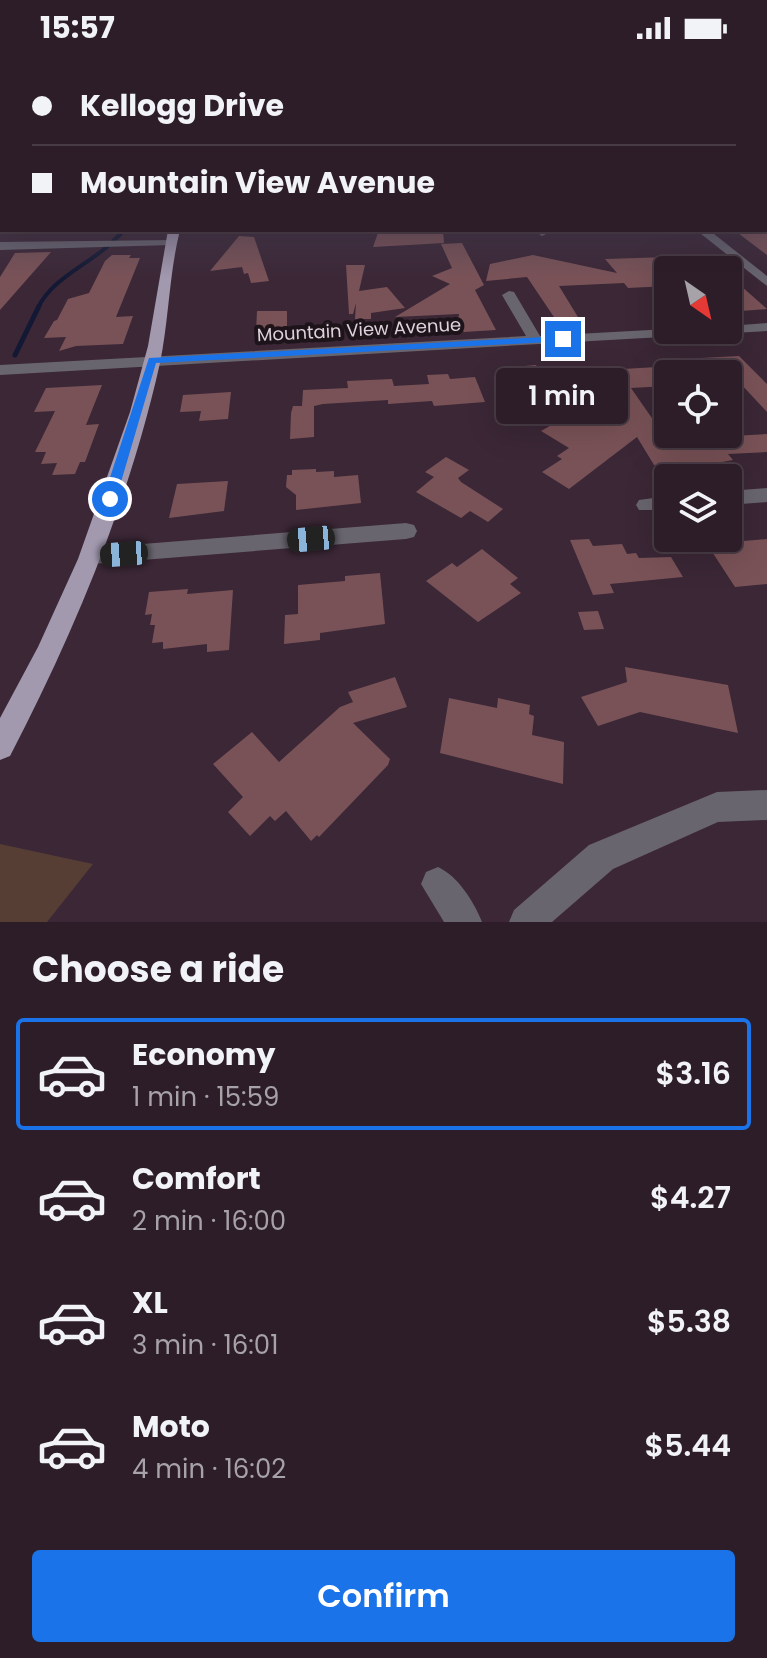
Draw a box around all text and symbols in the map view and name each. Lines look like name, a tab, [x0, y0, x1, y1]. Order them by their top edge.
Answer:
text: 15:57	[40, 6, 115, 49]
text: Kellogg Drive	[80, 84, 284, 127]
text: Mountain View Avenue	[80, 161, 435, 204]
north arrow	[654, 256, 742, 344]
map controls	[654, 256, 742, 552]
street label: Mountain View Avenue	[256, 312, 462, 347]
route end	[545, 321, 581, 357]
button: locate	[654, 360, 742, 448]
callout: 1 min	[497, 367, 629, 423]
text: 1 min	[528, 378, 596, 414]
button: layers	[654, 464, 742, 552]
route start	[92, 481, 128, 517]
car	[286, 525, 336, 553]
car	[99, 540, 149, 568]
text: Choose a ride	[32, 944, 284, 995]
text: Economy	[132, 1033, 276, 1076]
icon: car	[36, 1038, 108, 1110]
text: $3.16	[656, 1052, 731, 1095]
text: 1 min · 15:59	[132, 1079, 279, 1115]
text: Comfort	[132, 1157, 261, 1200]
icon: car	[36, 1162, 108, 1234]
text: $4.27	[650, 1176, 731, 1219]
text: 2 min · 16:00	[132, 1203, 286, 1239]
text: XL	[132, 1281, 168, 1324]
icon: car	[36, 1286, 108, 1358]
text: $5.38	[647, 1300, 731, 1343]
text: 3 min · 16:01	[132, 1327, 278, 1363]
text: Moto	[132, 1405, 210, 1448]
icon: car	[36, 1410, 108, 1482]
text: $5.44	[645, 1424, 731, 1467]
text: 4 min · 16:02	[132, 1451, 286, 1487]
button: Confirm	[32, 1550, 735, 1642]

